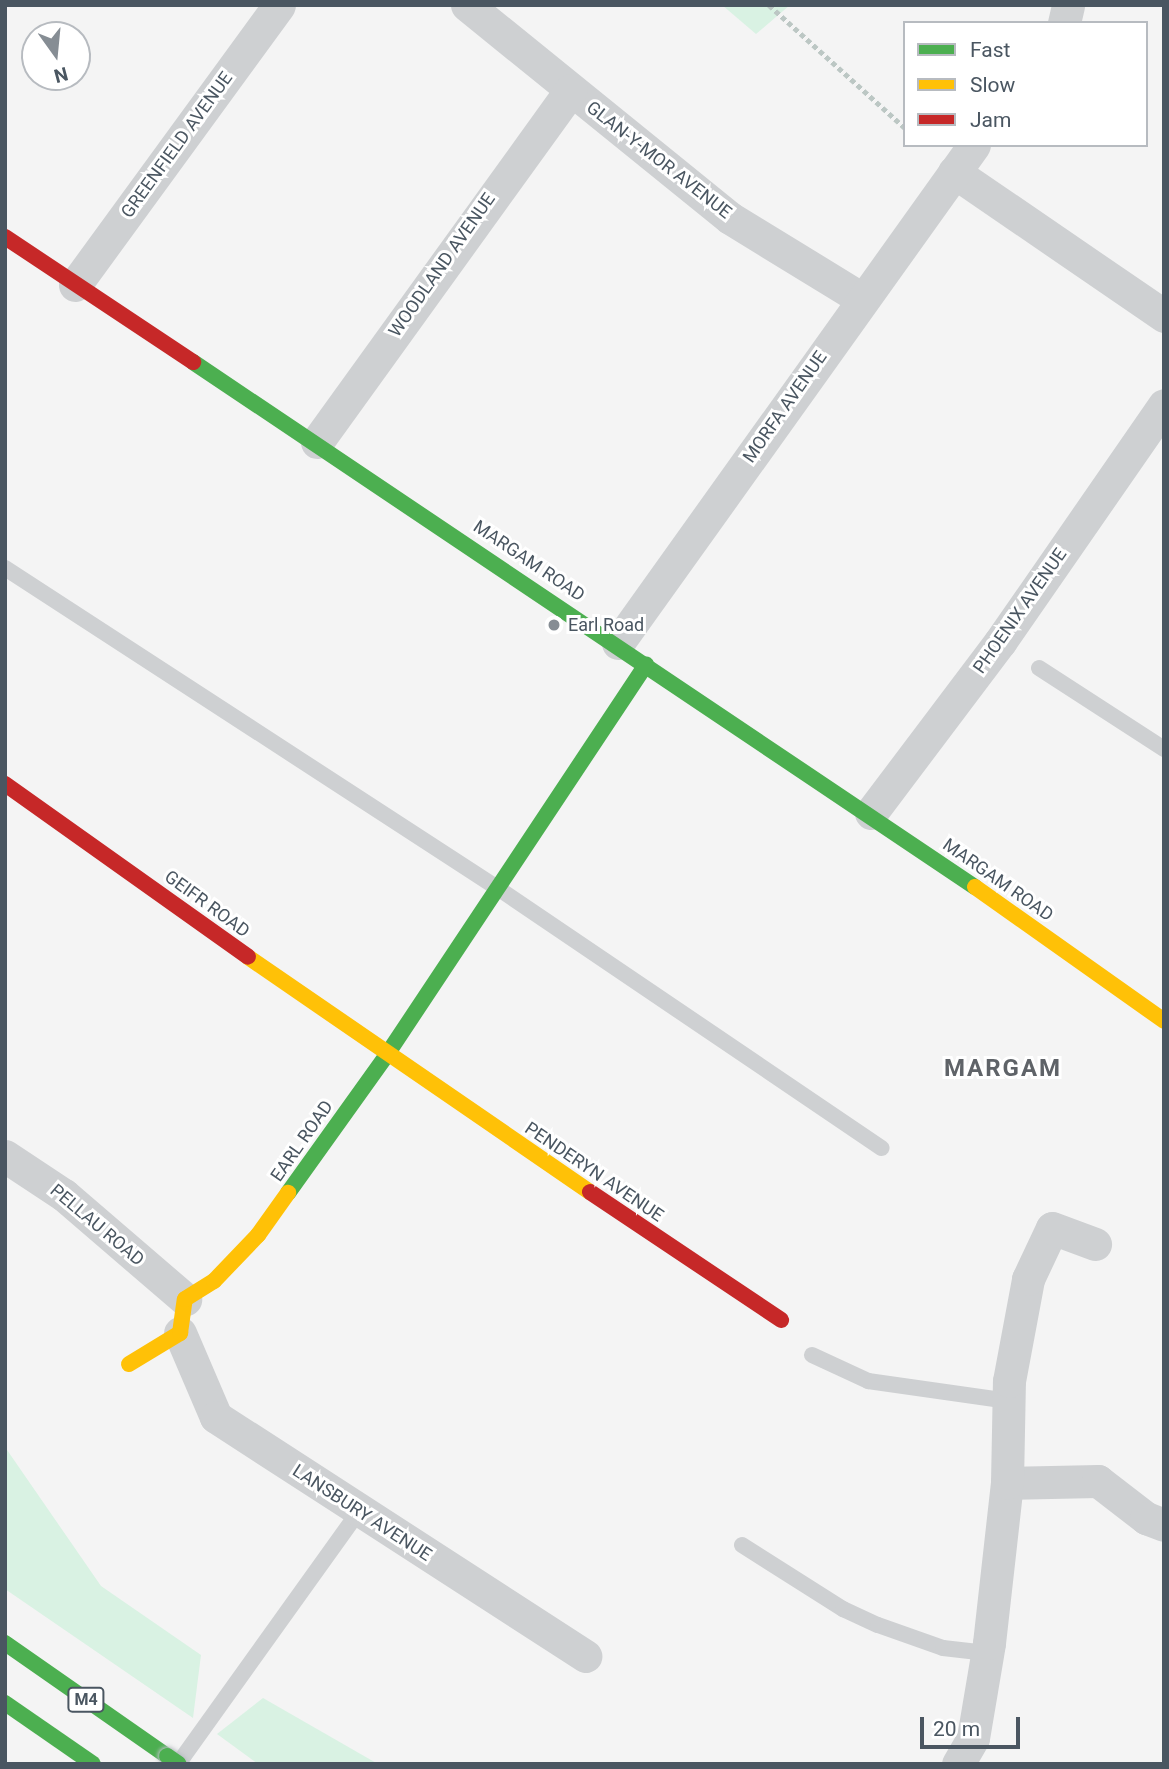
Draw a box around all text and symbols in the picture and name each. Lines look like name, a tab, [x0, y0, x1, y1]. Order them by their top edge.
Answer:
north arrow	[21, 21, 91, 91]
legend	[903, 21, 1148, 147]
text: Fast	[970, 38, 1010, 62]
text: N	[52, 62, 70, 88]
street label: GREENFIELD AVENUE	[117, 68, 237, 222]
text: Slow	[970, 73, 1015, 97]
street label: GLAN-Y-MOR AVENUE	[582, 97, 736, 223]
text: Jam	[970, 108, 1011, 132]
street label: WOODLAND AVENUE	[384, 189, 500, 341]
street label: MORFA AVENUE	[739, 347, 831, 467]
street label: MARGAM ROAD	[469, 516, 589, 606]
street label: PHOENIX AVENUE	[969, 544, 1071, 678]
place label: Earl Road	[568, 614, 644, 636]
marker: Earl Road	[546, 617, 562, 633]
street label: MARGAM ROAD	[939, 834, 1057, 926]
street label: GEIFR ROAD	[160, 866, 254, 942]
district label: MARGAM	[945, 1055, 1061, 1083]
street label: EARL ROAD	[266, 1096, 338, 1186]
street label: PENDERYN AVENUE	[521, 1118, 667, 1226]
street label: PELLAU ROAD	[46, 1180, 148, 1270]
street label: LANSBURY AVENUE	[288, 1460, 436, 1566]
road number: M4	[67, 1688, 105, 1712]
scale bar	[924, 1702, 1024, 1746]
text: 20 m	[933, 1717, 980, 1741]

